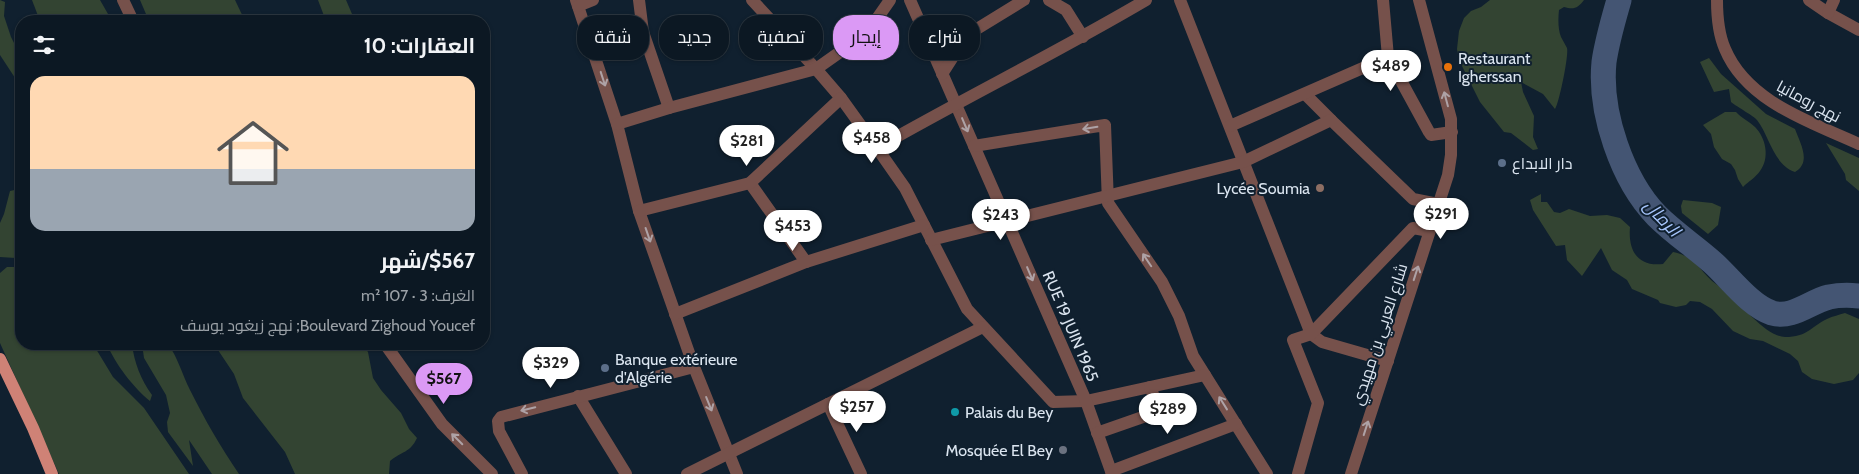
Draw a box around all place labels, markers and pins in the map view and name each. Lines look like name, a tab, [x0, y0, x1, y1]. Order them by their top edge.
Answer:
pin: $489	[1361, 49, 1421, 92]
place label: Restaurant Igherssan	[1458, 49, 1531, 86]
marker: Restaurant Igherssan	[1442, 61, 1454, 73]
pin: $458	[842, 121, 902, 164]
pin: $281	[717, 124, 777, 167]
place label: دار الابداع	[1512, 154, 1572, 175]
marker: دار الابداع	[1496, 157, 1508, 169]
place label: Lycée Soumia	[1216, 179, 1310, 198]
marker: Lycée Soumia	[1314, 182, 1326, 194]
pin: $243	[971, 198, 1031, 241]
pin: $291	[1411, 198, 1471, 240]
pin: $453	[763, 210, 823, 252]
pin: $329	[521, 346, 581, 389]
place label: Banque extérieure d'Algérie	[615, 350, 738, 387]
pin: $567	[414, 362, 474, 405]
marker: Banque extérieure d'Algérie	[599, 362, 611, 374]
pin: $257	[827, 390, 887, 433]
pin: $289	[1138, 392, 1198, 435]
place label: Palais du Bey	[965, 403, 1053, 422]
marker: Palais du Bey	[949, 406, 961, 418]
place label: Mosquée El Bey	[946, 441, 1053, 460]
marker: Mosquée El Bey	[1057, 444, 1069, 456]

